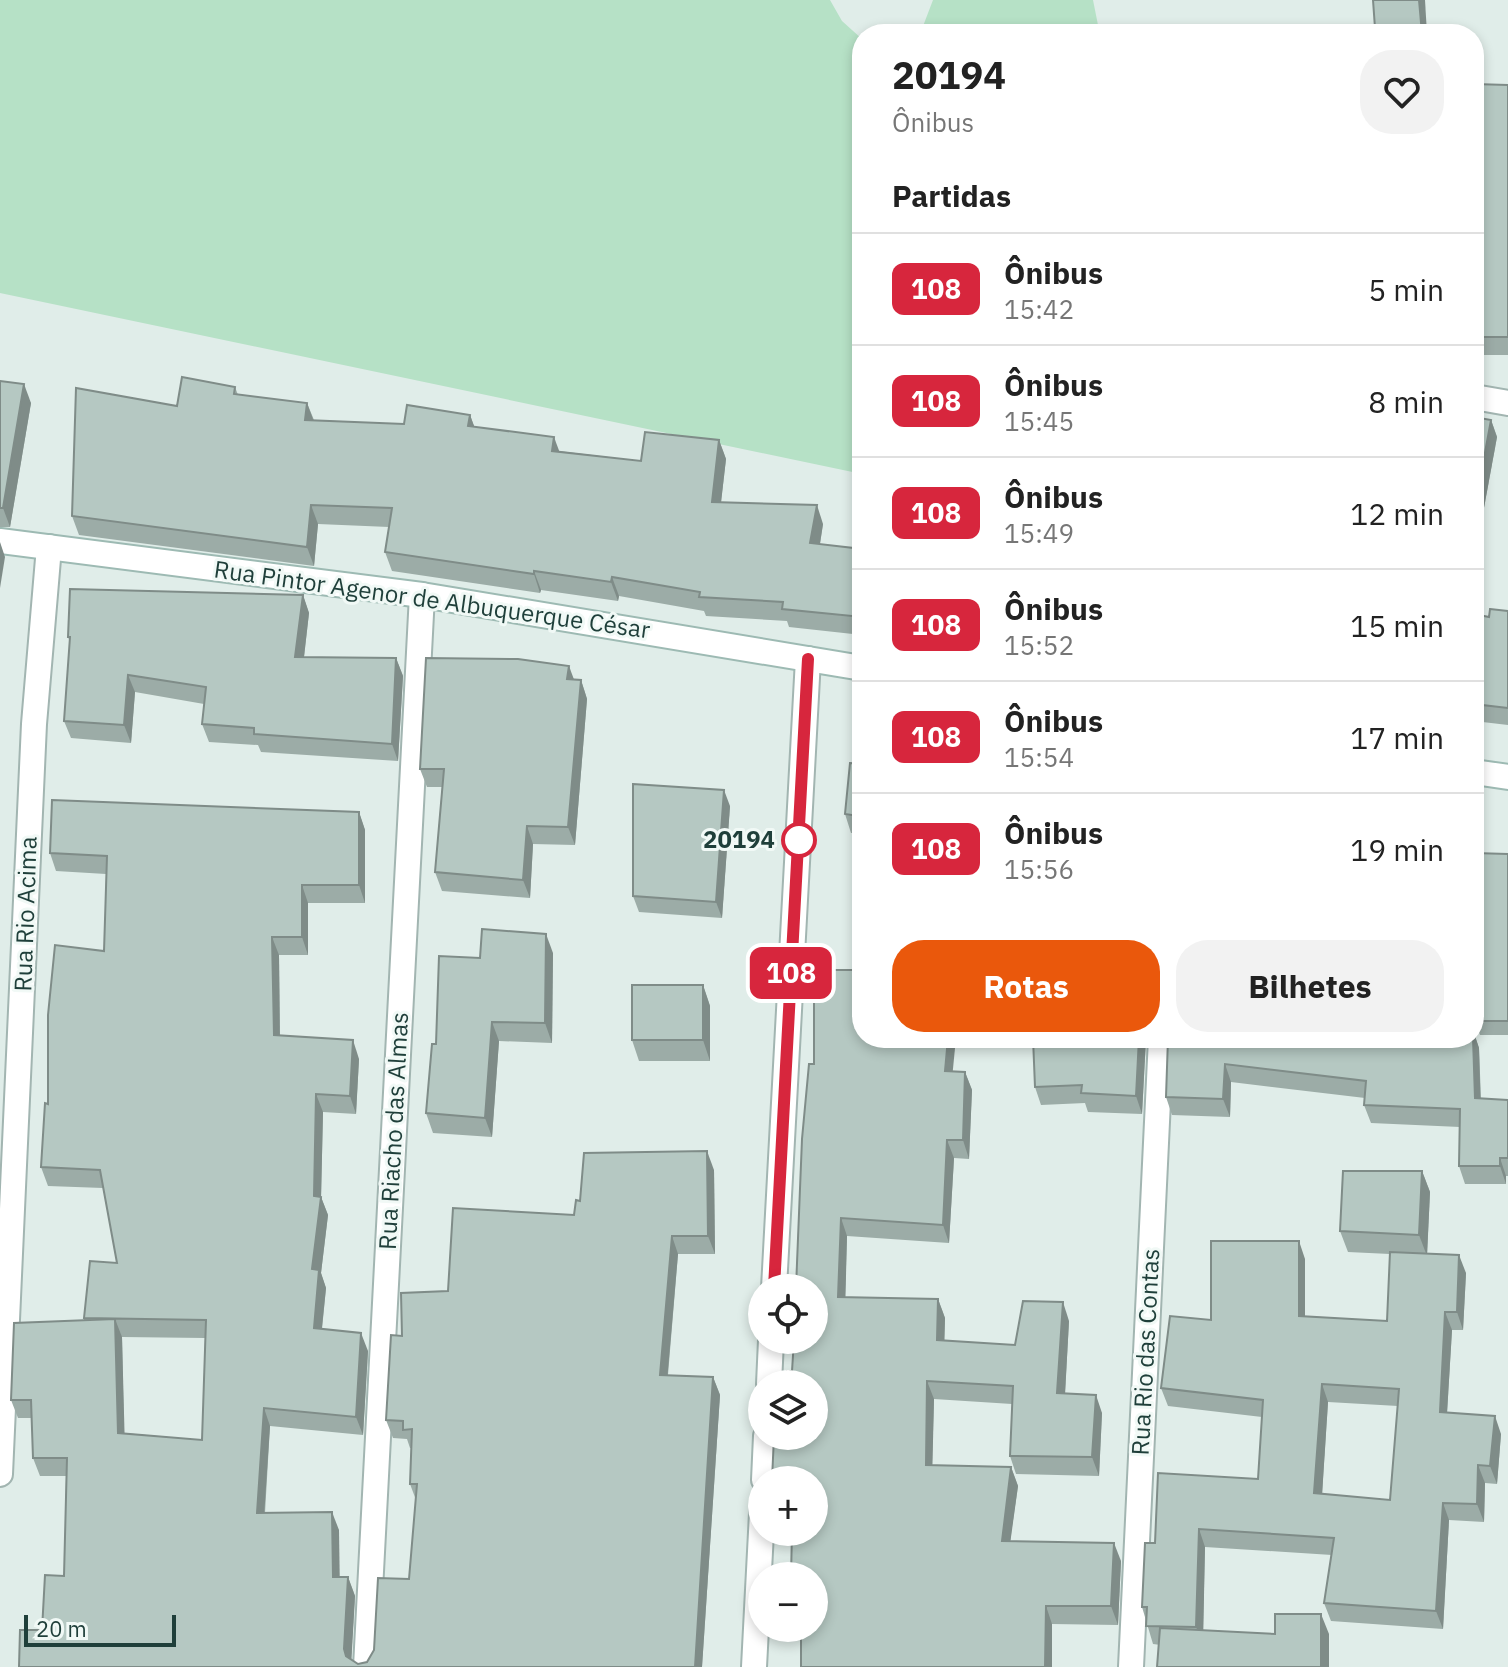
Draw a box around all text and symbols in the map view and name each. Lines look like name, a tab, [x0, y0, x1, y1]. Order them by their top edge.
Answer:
text: 20194	[892, 50, 1006, 99]
button: heart	[1360, 50, 1444, 134]
text: Ônibus	[892, 105, 974, 139]
text: Partidas	[892, 176, 1011, 215]
text: Ônibus	[1004, 253, 1103, 292]
text: 108	[911, 270, 961, 307]
text: 5 min	[1368, 270, 1444, 309]
text: 15:42	[1004, 292, 1074, 326]
text: Ônibus	[1004, 365, 1103, 404]
text: 108	[911, 382, 961, 419]
text: 8 min	[1368, 382, 1444, 421]
text: 15:45	[1004, 404, 1074, 438]
text: Ônibus	[1004, 477, 1103, 516]
text: 108	[911, 494, 961, 531]
text: 12 min	[1350, 494, 1444, 533]
text: 15:49	[1004, 516, 1074, 550]
street label: Rua Pintor Agenor de Albuquerque César	[212, 553, 652, 645]
text: Ônibus	[1004, 589, 1103, 628]
text: 108	[911, 606, 961, 643]
text: 15 min	[1350, 606, 1444, 645]
text: 15:52	[1004, 628, 1074, 662]
text: Ônibus	[1004, 701, 1103, 740]
text: 108	[911, 718, 961, 755]
text: 17 min	[1350, 718, 1444, 757]
text: 15:54	[1004, 740, 1074, 774]
text: Ônibus	[1004, 813, 1103, 852]
place label: 20194	[703, 823, 775, 855]
marker: 20194	[782, 823, 816, 857]
text: 108	[911, 830, 961, 867]
text: 19 min	[1350, 830, 1444, 869]
street label: Rua Rio Acima	[6, 836, 44, 992]
text: 15:56	[1004, 852, 1074, 886]
button: Rotas	[892, 940, 1160, 1032]
button: Bilhetes	[1176, 940, 1444, 1032]
line badge: 108	[745, 947, 837, 999]
text: 108	[766, 954, 816, 991]
street label: Rua Riacho das Almas	[371, 1011, 415, 1251]
street label: Rua Rio das Contas	[1124, 1248, 1166, 1456]
map controls	[748, 1274, 828, 1642]
button: locate	[748, 1274, 828, 1354]
button: layers	[748, 1370, 828, 1450]
button: +	[748, 1466, 828, 1546]
button: −	[748, 1562, 828, 1642]
scale bar	[24, 1611, 176, 1647]
text: 20 m	[36, 1614, 87, 1643]

